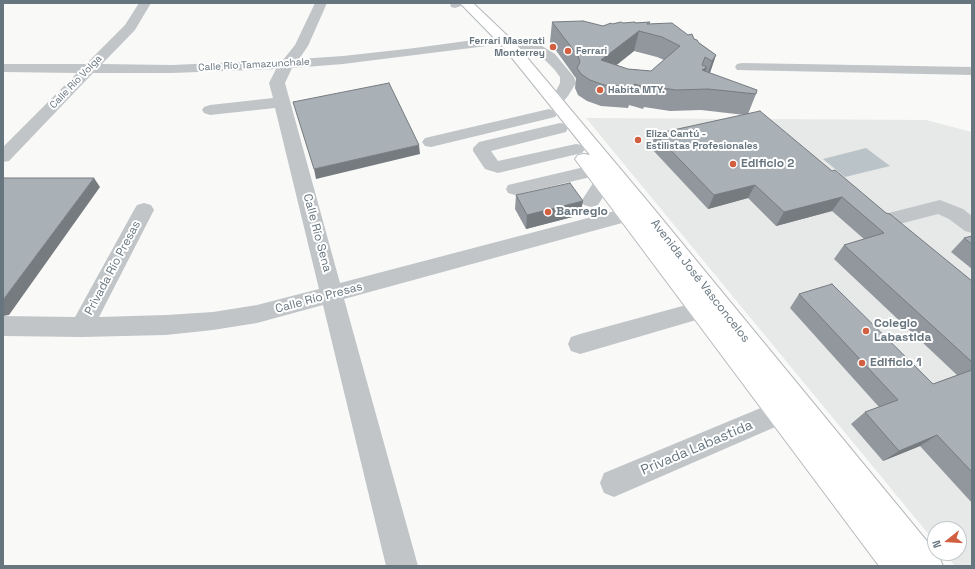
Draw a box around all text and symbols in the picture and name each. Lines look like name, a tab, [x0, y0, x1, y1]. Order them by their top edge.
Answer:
place label: Ferrari Maserati Monterrey	[469, 35, 545, 58]
marker: Ferrari Maserati Monterrey	[548, 42, 558, 52]
place label: Ferrari	[576, 45, 607, 57]
marker: Ferrari	[563, 46, 573, 56]
street label: Calle Río Volga	[47, 53, 105, 111]
street label: Calle Río Tamazunchale	[198, 56, 310, 74]
place label: Habita MTY.	[608, 84, 665, 96]
marker: Habita MTY.	[595, 85, 605, 95]
place label: Eliza Cantú - Estilistas Profesionales	[646, 128, 758, 152]
marker: Eliza Cantú - Estilistas Profesionales	[633, 135, 643, 145]
place label: Edificio 2	[741, 157, 794, 171]
marker: Edificio 2	[728, 159, 738, 169]
street label: Calle Río Sena	[300, 192, 334, 274]
place label: Banregio	[556, 205, 608, 219]
marker: Banregio	[543, 207, 553, 217]
street label: Avenida José Vasconcelos	[647, 216, 753, 346]
street label: Privada Río Presas	[82, 218, 144, 318]
street label: Calle Río Presas	[274, 279, 364, 317]
place label: Colegio Labastida	[874, 317, 931, 345]
marker: Colegio Labastida	[861, 326, 871, 336]
place label: Edificio 1	[870, 356, 922, 370]
marker: Edificio 1	[857, 358, 867, 368]
street label: Privada Labastida	[639, 417, 755, 479]
north arrow	[927, 521, 967, 561]
text: N	[929, 539, 944, 550]

